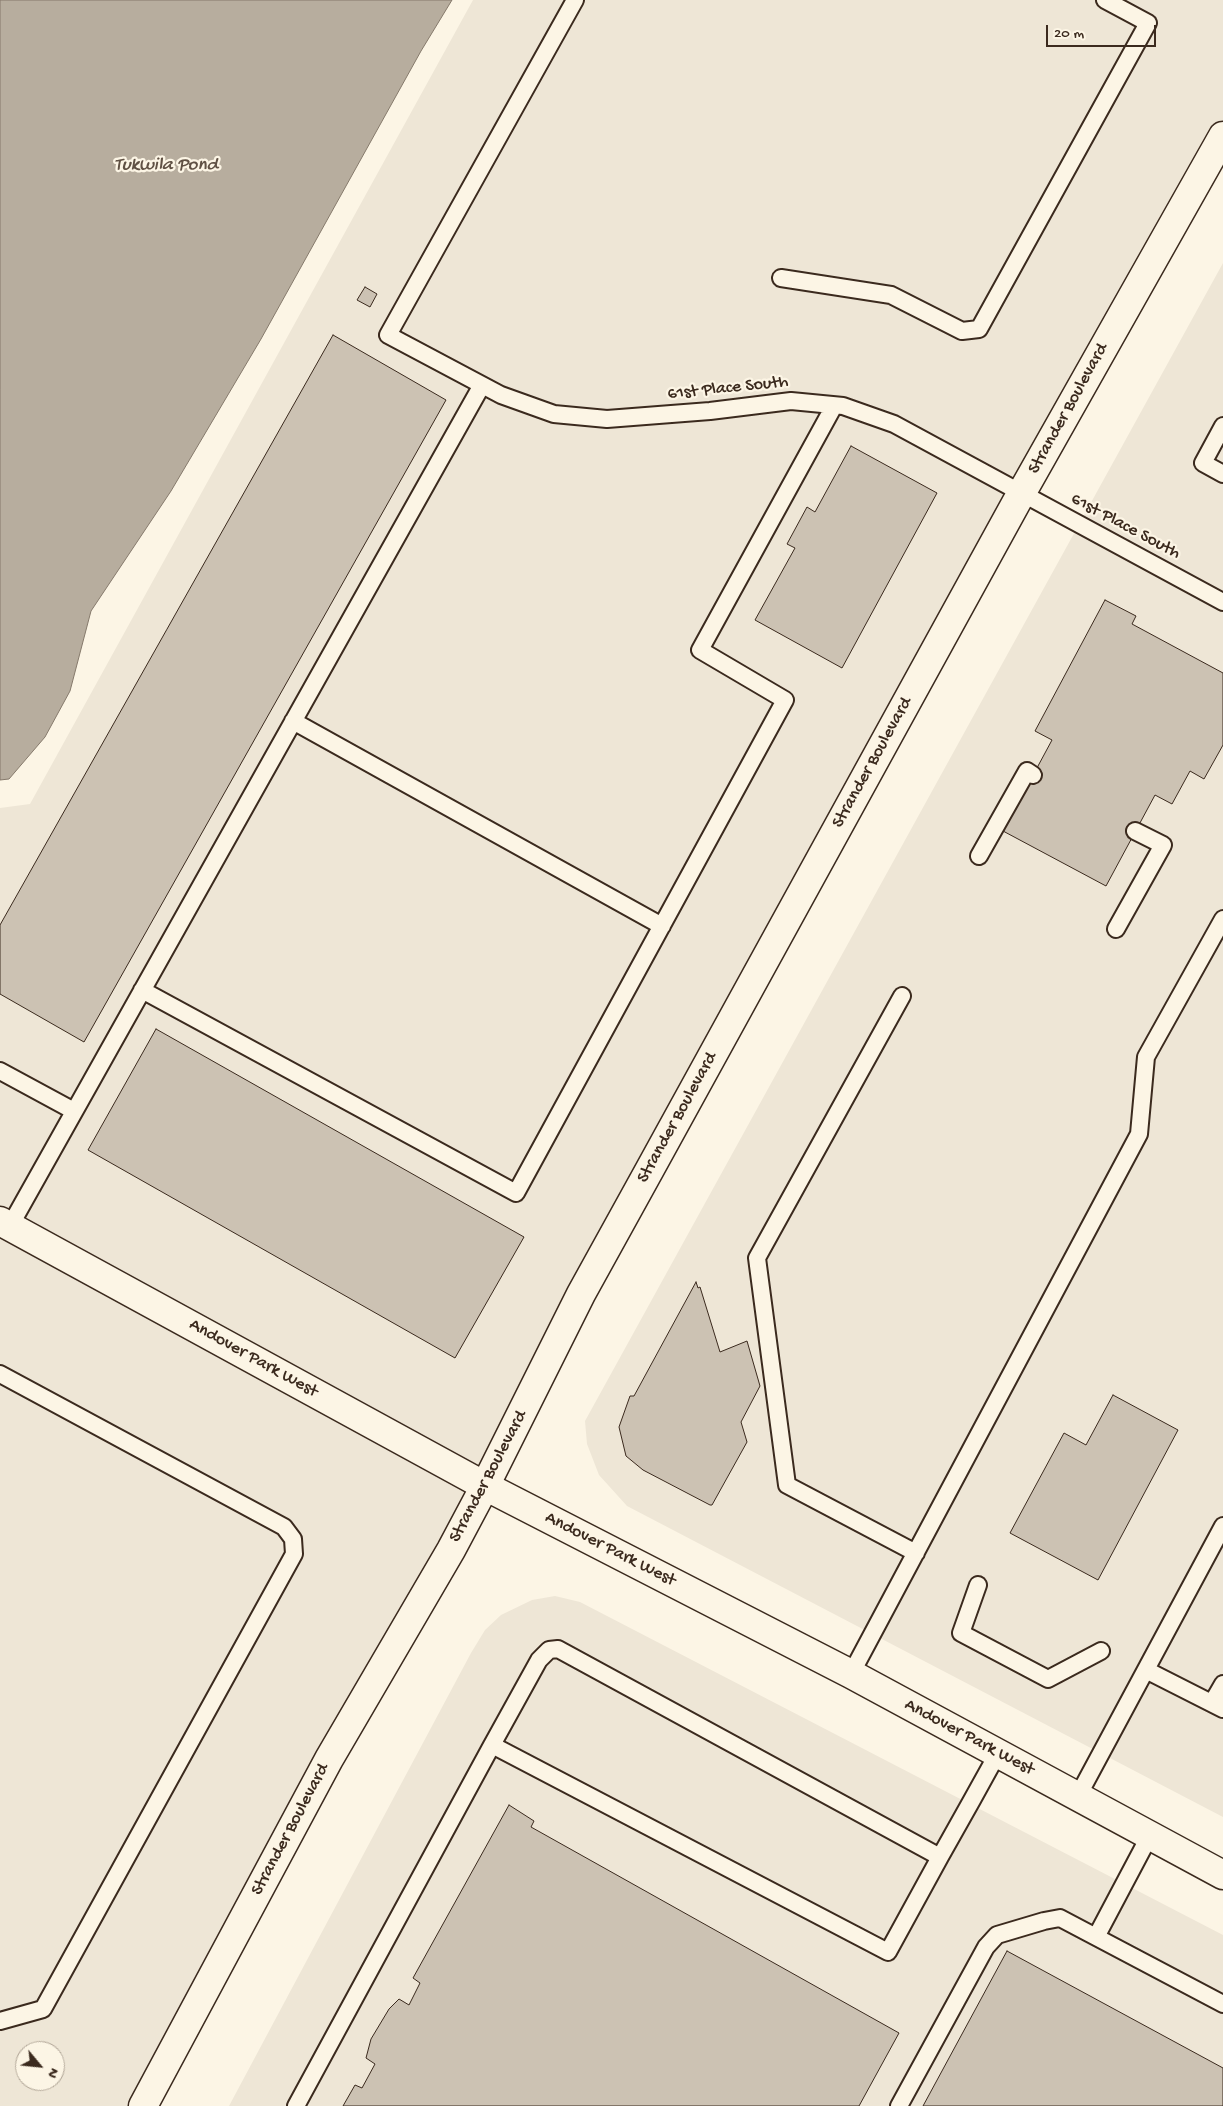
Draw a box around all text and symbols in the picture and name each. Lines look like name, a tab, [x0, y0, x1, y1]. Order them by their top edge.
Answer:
scale bar	[1048, 15, 1158, 47]
text: 20 m	[1054, 25, 1084, 43]
water label: Tukwila Pond	[114, 155, 218, 177]
street label: Strander Boulevard	[1024, 340, 1114, 478]
street label: 61st Place South	[667, 372, 789, 406]
street label: 61st Place South	[1066, 489, 1184, 565]
street label: Strander Boulevard	[828, 694, 918, 832]
street label: Strander Boulevard	[633, 1049, 723, 1187]
street label: Andover Park West	[185, 1315, 321, 1403]
street label: Strander Boulevard	[445, 1407, 533, 1547]
street label: Andover Park West	[541, 1508, 679, 1592]
street label: Andover Park West	[900, 1695, 1038, 1781]
street label: Strander Boulevard	[247, 1760, 335, 1900]
north arrow	[15, 2041, 65, 2091]
text: N	[43, 2065, 62, 2081]

